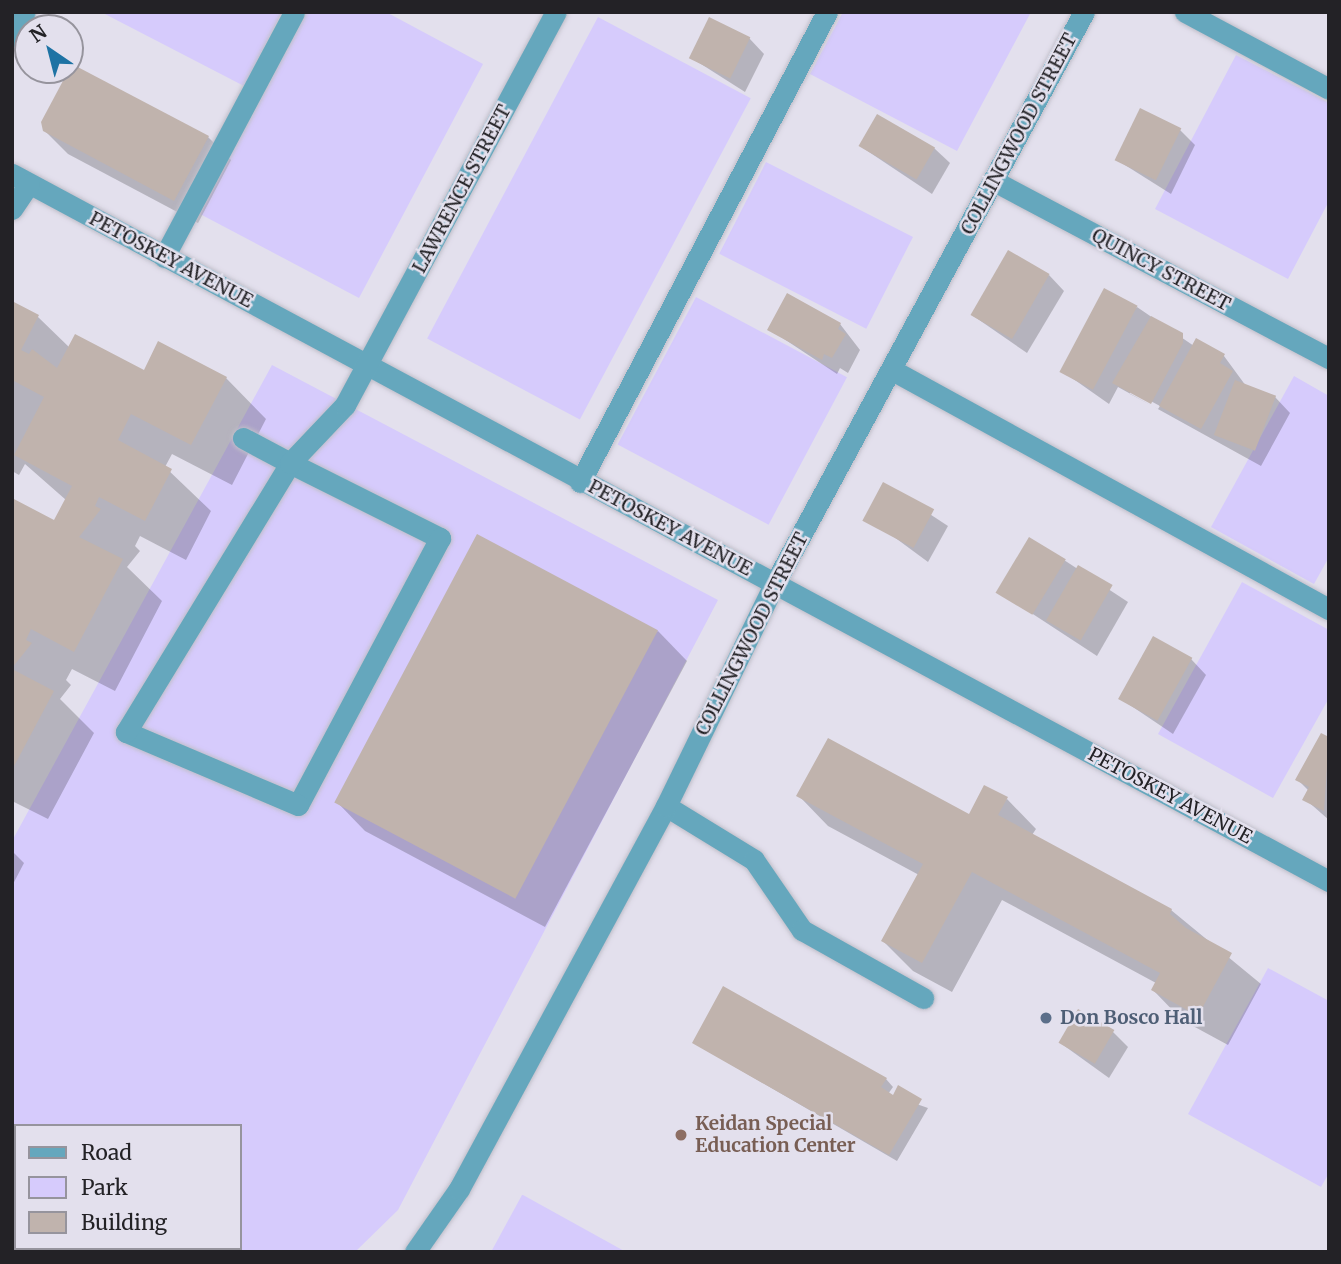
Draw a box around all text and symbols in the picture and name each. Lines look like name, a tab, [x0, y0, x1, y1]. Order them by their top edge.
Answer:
north arrow	[14, 14, 84, 84]
text: N	[25, 19, 51, 48]
street label: COLLINGWOOD STREET	[956, 30, 1082, 238]
street label: LAWRENCE STREET	[408, 101, 516, 277]
street label: PETOSKEY AVENUE	[85, 207, 257, 313]
street label: QUINCY STREET	[1088, 224, 1234, 316]
street label: PETOSKEY AVENUE	[584, 475, 756, 581]
street label: COLLINGWOOD STREET	[691, 529, 813, 739]
street label: PETOSKEY AVENUE	[1084, 743, 1256, 849]
place label: Don Bosco Hall	[1060, 1007, 1202, 1029]
marker: Don Bosco Hall	[1038, 1010, 1054, 1026]
place label: Keidan Special Education Center	[695, 1113, 856, 1157]
legend	[14, 1124, 242, 1250]
marker: Keidan Special Education Center	[673, 1127, 689, 1143]
text: Road	[81, 1139, 132, 1166]
text: Park	[81, 1174, 128, 1201]
text: Building	[81, 1209, 167, 1236]

